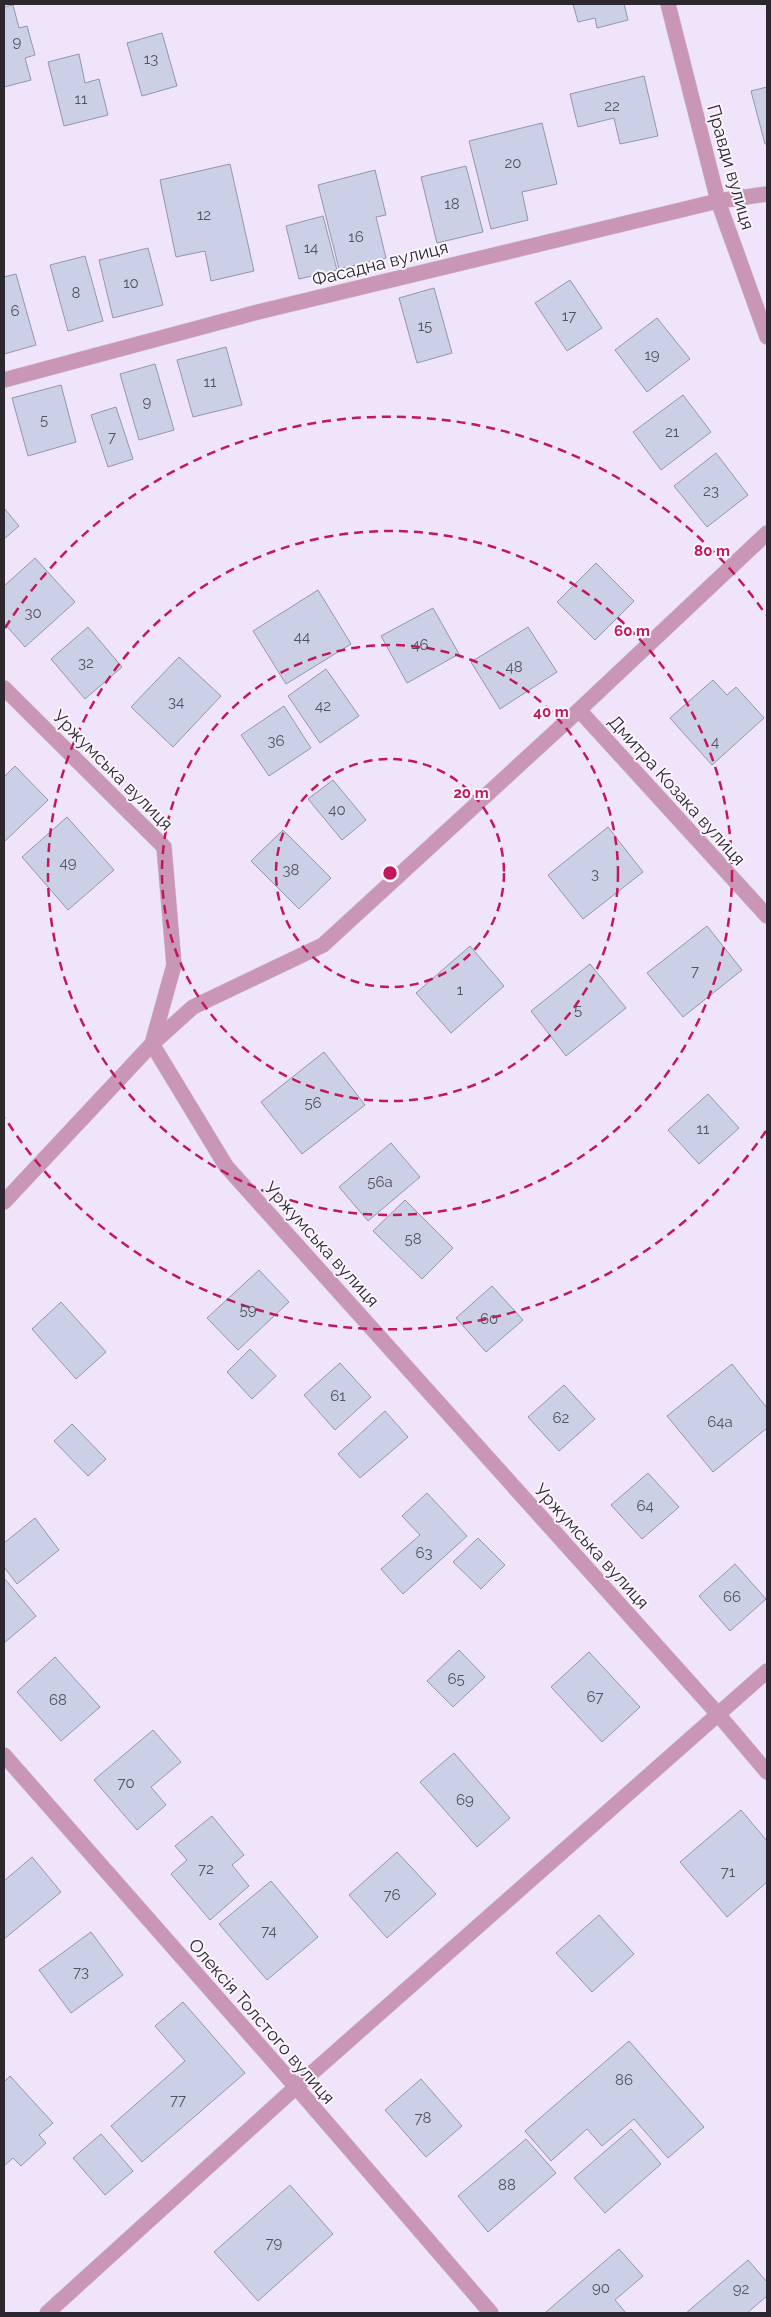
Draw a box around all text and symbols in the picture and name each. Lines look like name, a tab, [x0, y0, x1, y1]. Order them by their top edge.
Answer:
house number: 9	[13, 33, 22, 51]
house number: 13	[144, 50, 158, 68]
house number: 11	[75, 90, 88, 108]
house number: 22	[604, 97, 620, 115]
street label: Правди вулиця	[703, 102, 759, 232]
house number: 20	[505, 154, 522, 172]
house number: 18	[444, 195, 460, 213]
house number: 12	[197, 206, 211, 224]
house number: 16	[348, 228, 364, 246]
street label: Фасадна вулиця	[310, 236, 450, 290]
house number: 14	[304, 239, 318, 257]
house number: 10	[123, 274, 139, 292]
house number: 8	[72, 284, 81, 302]
house number: 6	[10, 302, 20, 320]
house number: 17	[562, 307, 576, 325]
house number: 15	[418, 317, 432, 335]
house number: 19	[644, 346, 660, 364]
house number: 11	[204, 373, 217, 391]
house number: 9	[143, 393, 152, 411]
house number: 5	[40, 411, 48, 429]
house number: 21	[665, 423, 680, 441]
house number: 7	[108, 428, 116, 446]
house number: 23	[703, 482, 719, 500]
text: 80 m	[694, 542, 730, 560]
house number: 30	[24, 604, 42, 622]
text: 60 m	[614, 622, 650, 640]
house number: 44	[294, 628, 310, 646]
house number: 46	[411, 636, 429, 654]
house number: 32	[78, 654, 94, 672]
house number: 48	[505, 658, 523, 676]
house number: 34	[168, 693, 184, 711]
house number: 42	[315, 697, 331, 715]
text: 40 m	[533, 703, 569, 721]
street label: Уржумська вулиця	[49, 706, 177, 834]
street label: Дмитра Козака вулиця	[604, 711, 750, 869]
house number: 36	[267, 732, 285, 750]
house number: 4	[711, 733, 719, 751]
text: 20 m	[453, 784, 489, 802]
house number: 40	[328, 801, 346, 819]
house number: 49	[60, 854, 77, 872]
house number: 38	[283, 861, 300, 879]
centre of rings	[381, 864, 399, 882]
house number: 3	[591, 865, 599, 883]
house number: 7	[691, 962, 699, 980]
house number: 1	[457, 981, 464, 999]
house number: 5	[574, 1001, 582, 1019]
house number: 56	[304, 1094, 322, 1112]
house number: 11	[697, 1120, 710, 1138]
house number: 56а	[367, 1173, 393, 1191]
street label: Уржумська вулиця	[260, 1177, 384, 1311]
house number: 58	[404, 1230, 422, 1248]
house number: 59	[240, 1301, 257, 1319]
house number: 60	[480, 1310, 498, 1328]
house number: 61	[330, 1387, 346, 1405]
house number: 62	[553, 1409, 570, 1427]
house number: 64а	[707, 1413, 733, 1431]
street label: Уржумська вулиця	[530, 1479, 654, 1613]
house number: 64	[636, 1497, 654, 1515]
house number: 63	[415, 1544, 433, 1562]
house number: 66	[723, 1588, 741, 1606]
house number: 65	[447, 1670, 465, 1688]
house number: 67	[586, 1688, 604, 1706]
house number: 68	[49, 1691, 67, 1709]
house number: 70	[117, 1774, 135, 1792]
house number: 69	[456, 1791, 474, 1809]
house number: 72	[198, 1860, 214, 1878]
house number: 71	[721, 1863, 736, 1881]
house number: 76	[383, 1886, 401, 1904]
house number: 74	[261, 1922, 277, 1940]
street label: Олексія Толстого вулиця	[184, 1934, 340, 2108]
house number: 73	[73, 1963, 89, 1981]
house number: 86	[615, 2071, 633, 2089]
house number: 77	[170, 2091, 186, 2109]
house number: 78	[415, 2109, 432, 2127]
house number: 88	[498, 2176, 516, 2194]
house number: 79	[266, 2234, 283, 2252]
house number: 90	[592, 2279, 610, 2297]
house number: 92	[733, 2280, 749, 2298]

